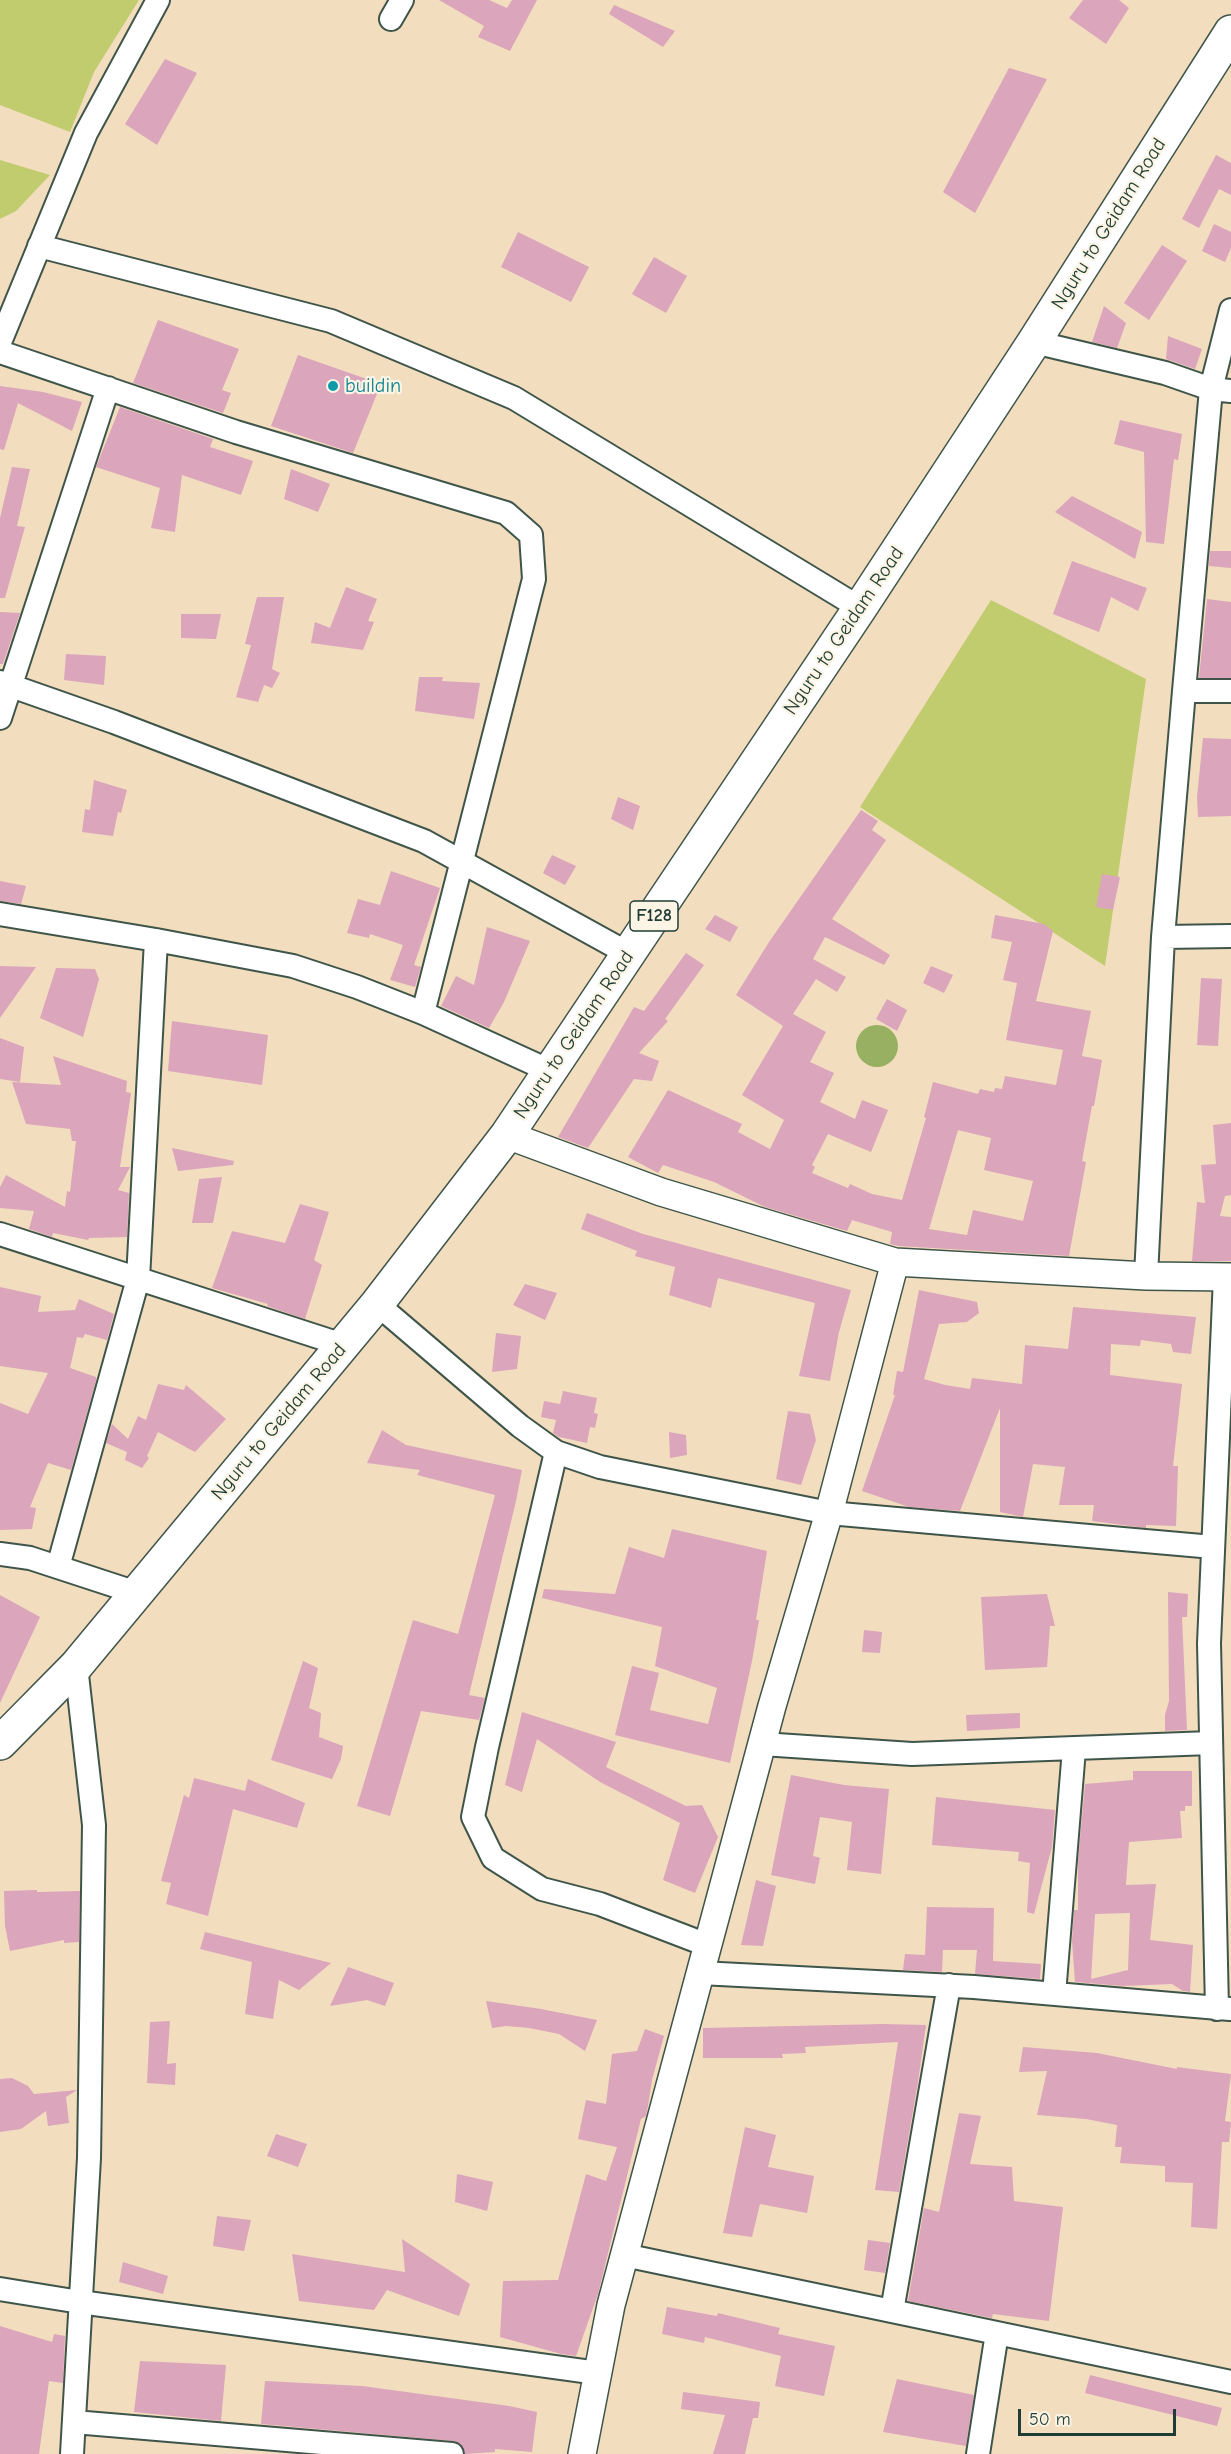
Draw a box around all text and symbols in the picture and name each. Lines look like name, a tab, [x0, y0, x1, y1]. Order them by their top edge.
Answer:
street label: Nguru to Geidam Road	[1047, 134, 1171, 314]
place label: buildin	[345, 374, 401, 398]
marker: buildin	[326, 379, 340, 393]
street label: Nguru to Geidam Road	[779, 542, 909, 720]
road number: F128	[630, 901, 678, 931]
street label: Nguru to Geidam Road	[509, 946, 639, 1124]
street label: Nguru to Geidam Road	[206, 1339, 352, 1505]
scale bar	[1021, 2397, 1178, 2435]
text: 50 m	[1029, 2409, 1071, 2430]

